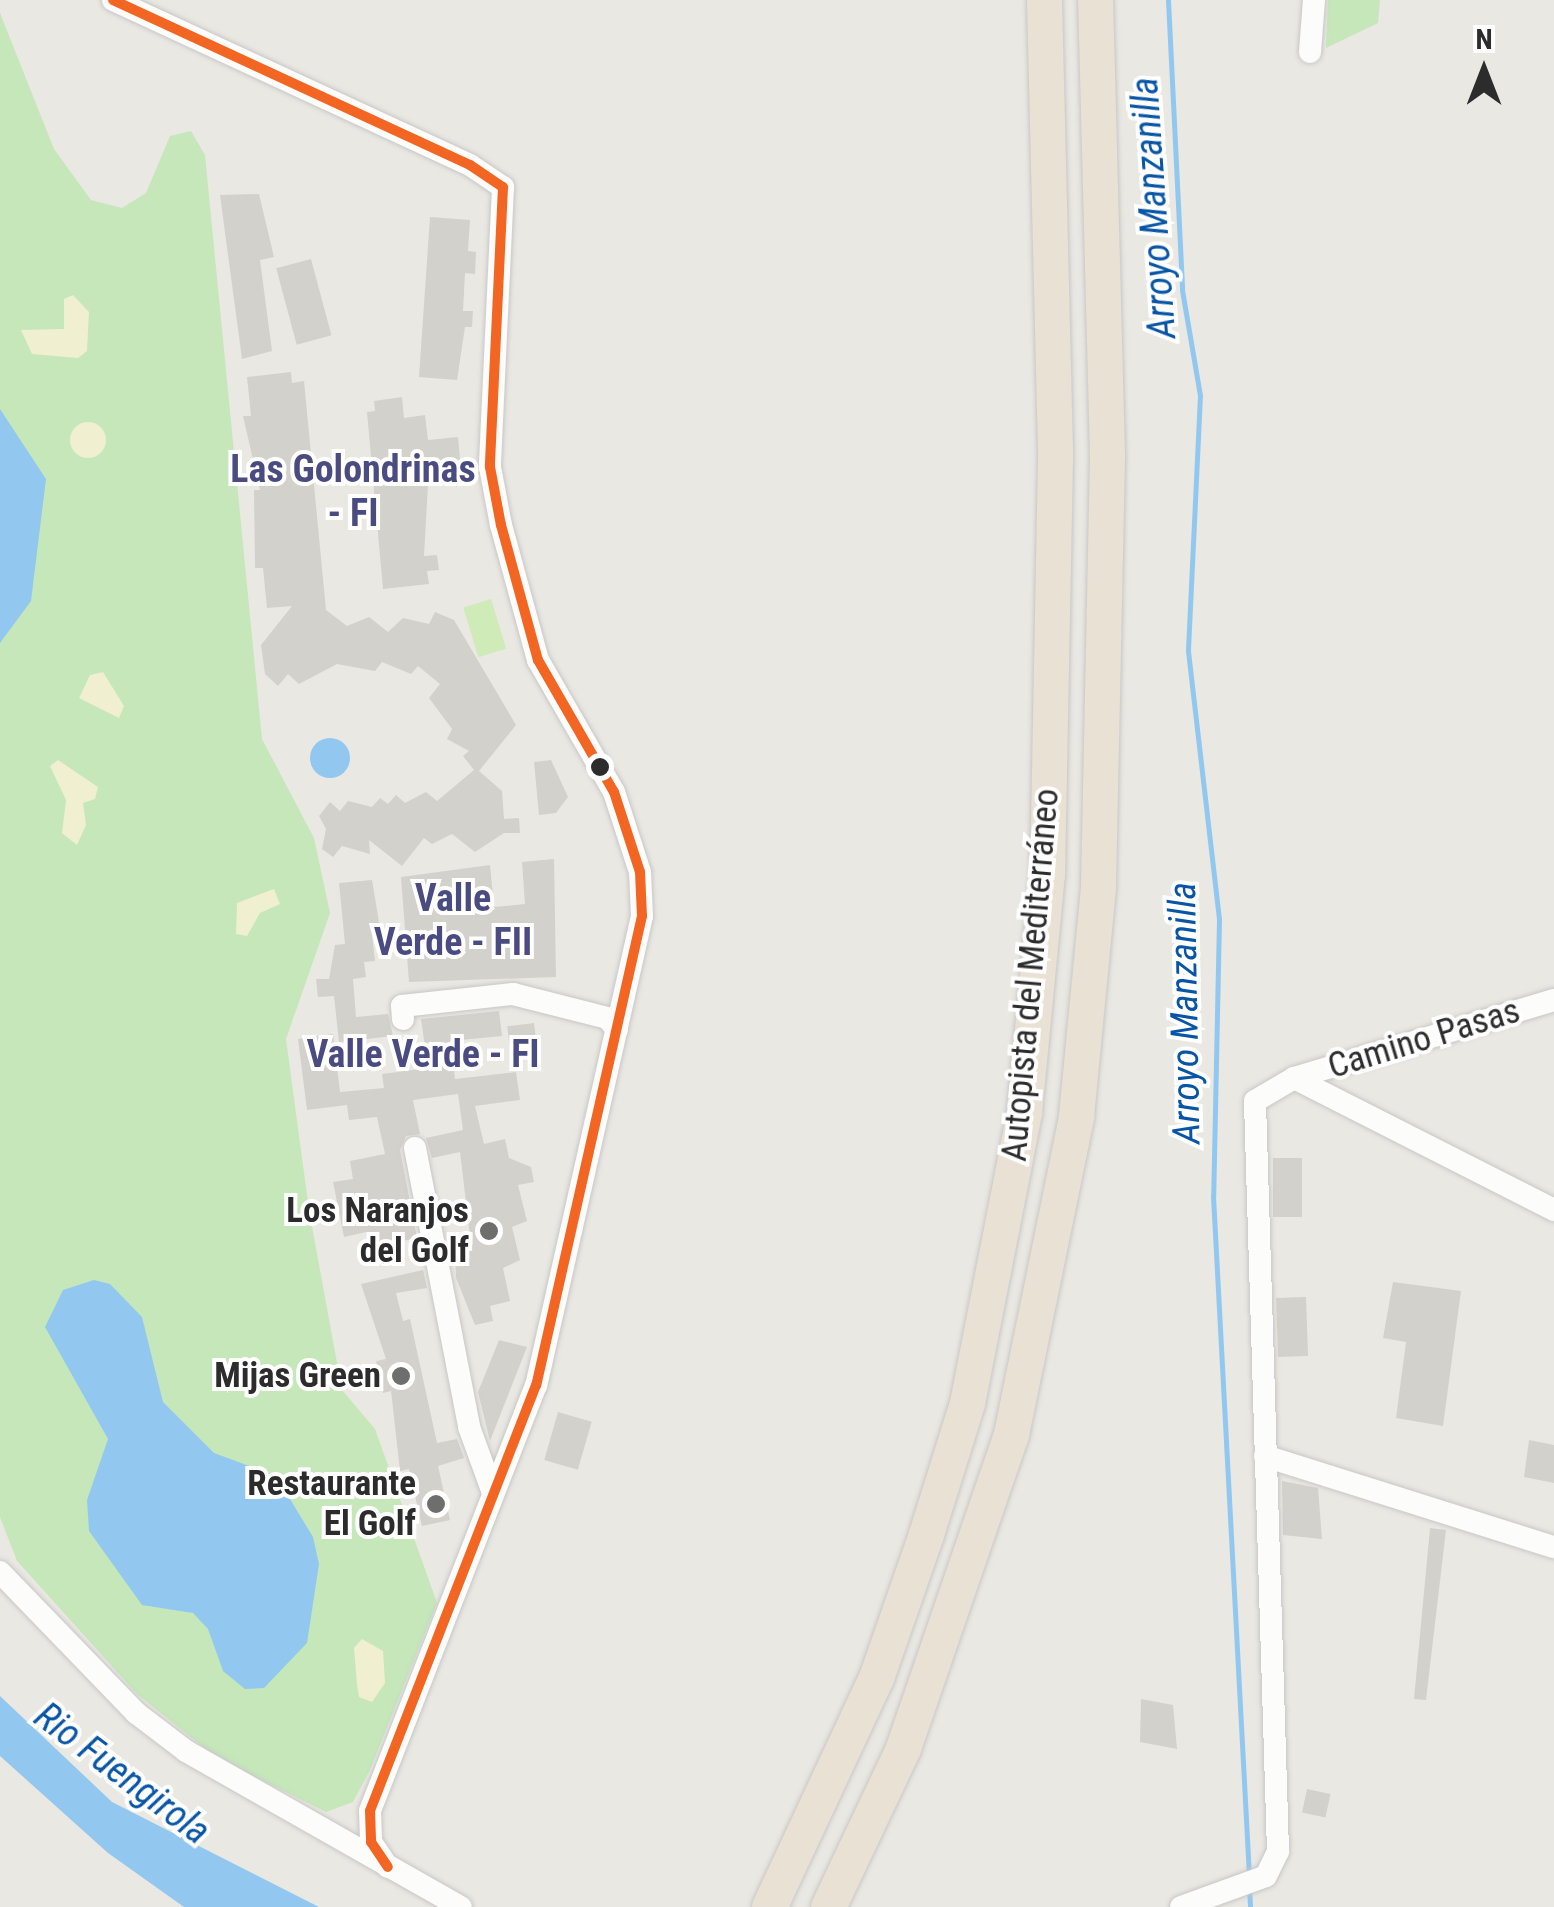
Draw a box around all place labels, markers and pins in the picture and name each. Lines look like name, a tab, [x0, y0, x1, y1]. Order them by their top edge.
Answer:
unlabelled marker	[590, 757, 610, 777]
place label: Los Naranjos del Golf	[286, 1190, 469, 1272]
marker: Los Naranjos del Golf	[478, 1220, 500, 1242]
place label: Mijas Green	[214, 1355, 381, 1397]
marker: Mijas Green	[390, 1365, 412, 1387]
place label: Restaurante El Golf	[247, 1463, 416, 1545]
marker: Restaurante El Golf	[425, 1493, 447, 1515]

